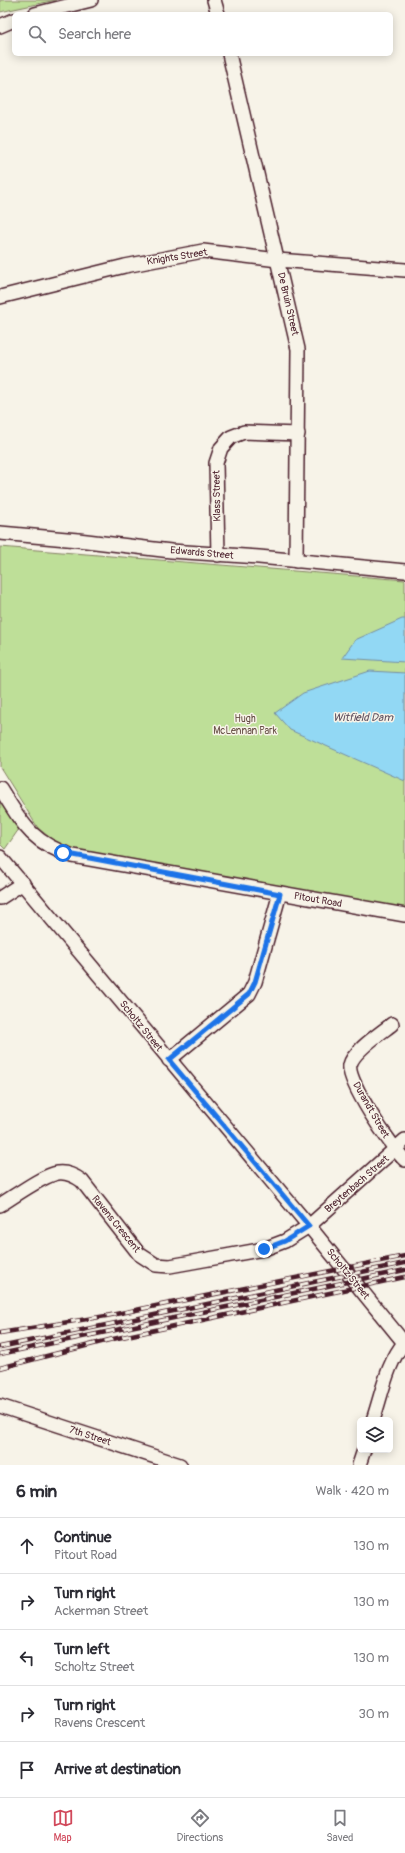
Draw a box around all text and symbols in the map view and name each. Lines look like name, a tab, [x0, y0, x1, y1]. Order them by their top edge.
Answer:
search box	[12, 12, 393, 56]
icon: search	[26, 23, 48, 45]
text: Search here	[58, 25, 131, 44]
street label: Knights Street	[146, 246, 209, 268]
street label: De Bruin Street	[275, 271, 301, 338]
street label: Klass Street	[211, 469, 223, 522]
street label: Edwards Street	[170, 544, 235, 562]
water label: Witfield Dam	[333, 711, 394, 724]
park label: Hugh McLennan Park	[213, 713, 278, 737]
route start	[54, 844, 72, 862]
street label: Pitout Road	[293, 890, 343, 910]
street label: Scholtz Street	[117, 998, 166, 1055]
street label: Durandt Street	[350, 1080, 392, 1141]
street label: Breytenbach Street	[322, 1152, 392, 1215]
street label: Ravens Crescent	[89, 1193, 143, 1256]
route end	[255, 1240, 273, 1258]
street label: Scholtz Street	[324, 1246, 373, 1303]
map controls	[357, 1417, 393, 1453]
button: layers	[357, 1417, 393, 1453]
street label: 7th Street	[68, 1424, 113, 1449]
text: 6 min	[16, 1481, 57, 1502]
text: Walk · 420 m	[315, 1483, 389, 1499]
text: Continue	[54, 1528, 112, 1547]
icon: ahead	[16, 1535, 38, 1557]
text: 130 m	[353, 1538, 389, 1554]
text: Pitout Road	[54, 1547, 117, 1563]
text: Turn right	[54, 1584, 115, 1603]
icon: right	[16, 1591, 38, 1613]
text: 130 m	[353, 1594, 389, 1610]
text: Ackerman Street	[54, 1603, 148, 1619]
text: Turn left	[54, 1640, 110, 1659]
icon: left	[16, 1647, 38, 1669]
text: 130 m	[353, 1650, 389, 1666]
text: Scholtz Street	[54, 1659, 134, 1675]
text: Turn right	[54, 1696, 115, 1715]
icon: right	[16, 1703, 38, 1725]
text: 30 m	[359, 1706, 389, 1722]
text: Ravens Crescent	[54, 1715, 145, 1731]
icon: arrive	[16, 1759, 38, 1781]
text: Arrive at destination	[54, 1760, 181, 1779]
tab: Map	[52, 1807, 74, 1844]
tab: Directions	[177, 1807, 223, 1844]
tab: Saved	[326, 1807, 353, 1844]

